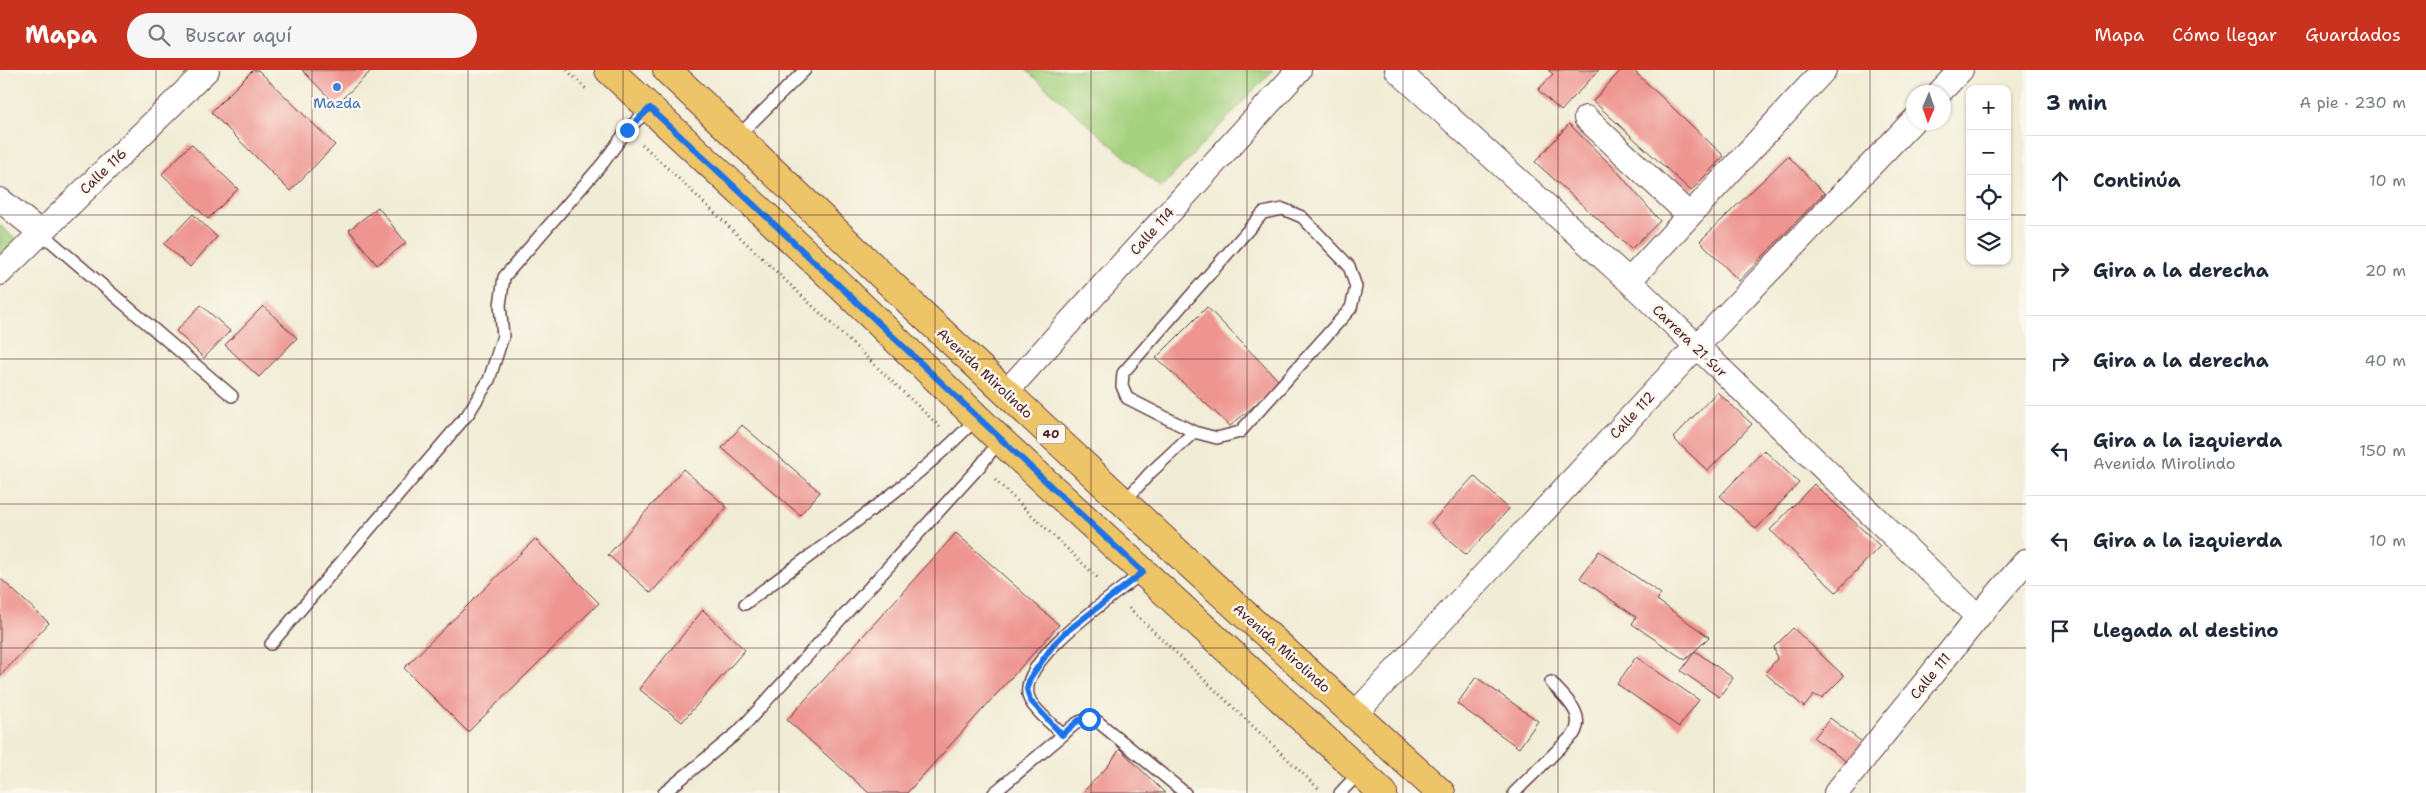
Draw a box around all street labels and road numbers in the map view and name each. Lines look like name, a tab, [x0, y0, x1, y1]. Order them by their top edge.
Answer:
street label: Calle 116	[76, 144, 130, 198]
street label: Calle 114	[1126, 203, 1178, 259]
street label: Carrera 21 Sur	[1649, 301, 1732, 382]
street label: Avenida Mirolindo	[933, 324, 1037, 422]
street label: Calle 112	[1606, 388, 1658, 442]
road number: 40	[1037, 424, 1065, 444]
street label: Avenida Mirolindo	[1230, 600, 1334, 696]
street label: Calle 111	[1906, 649, 1954, 703]

